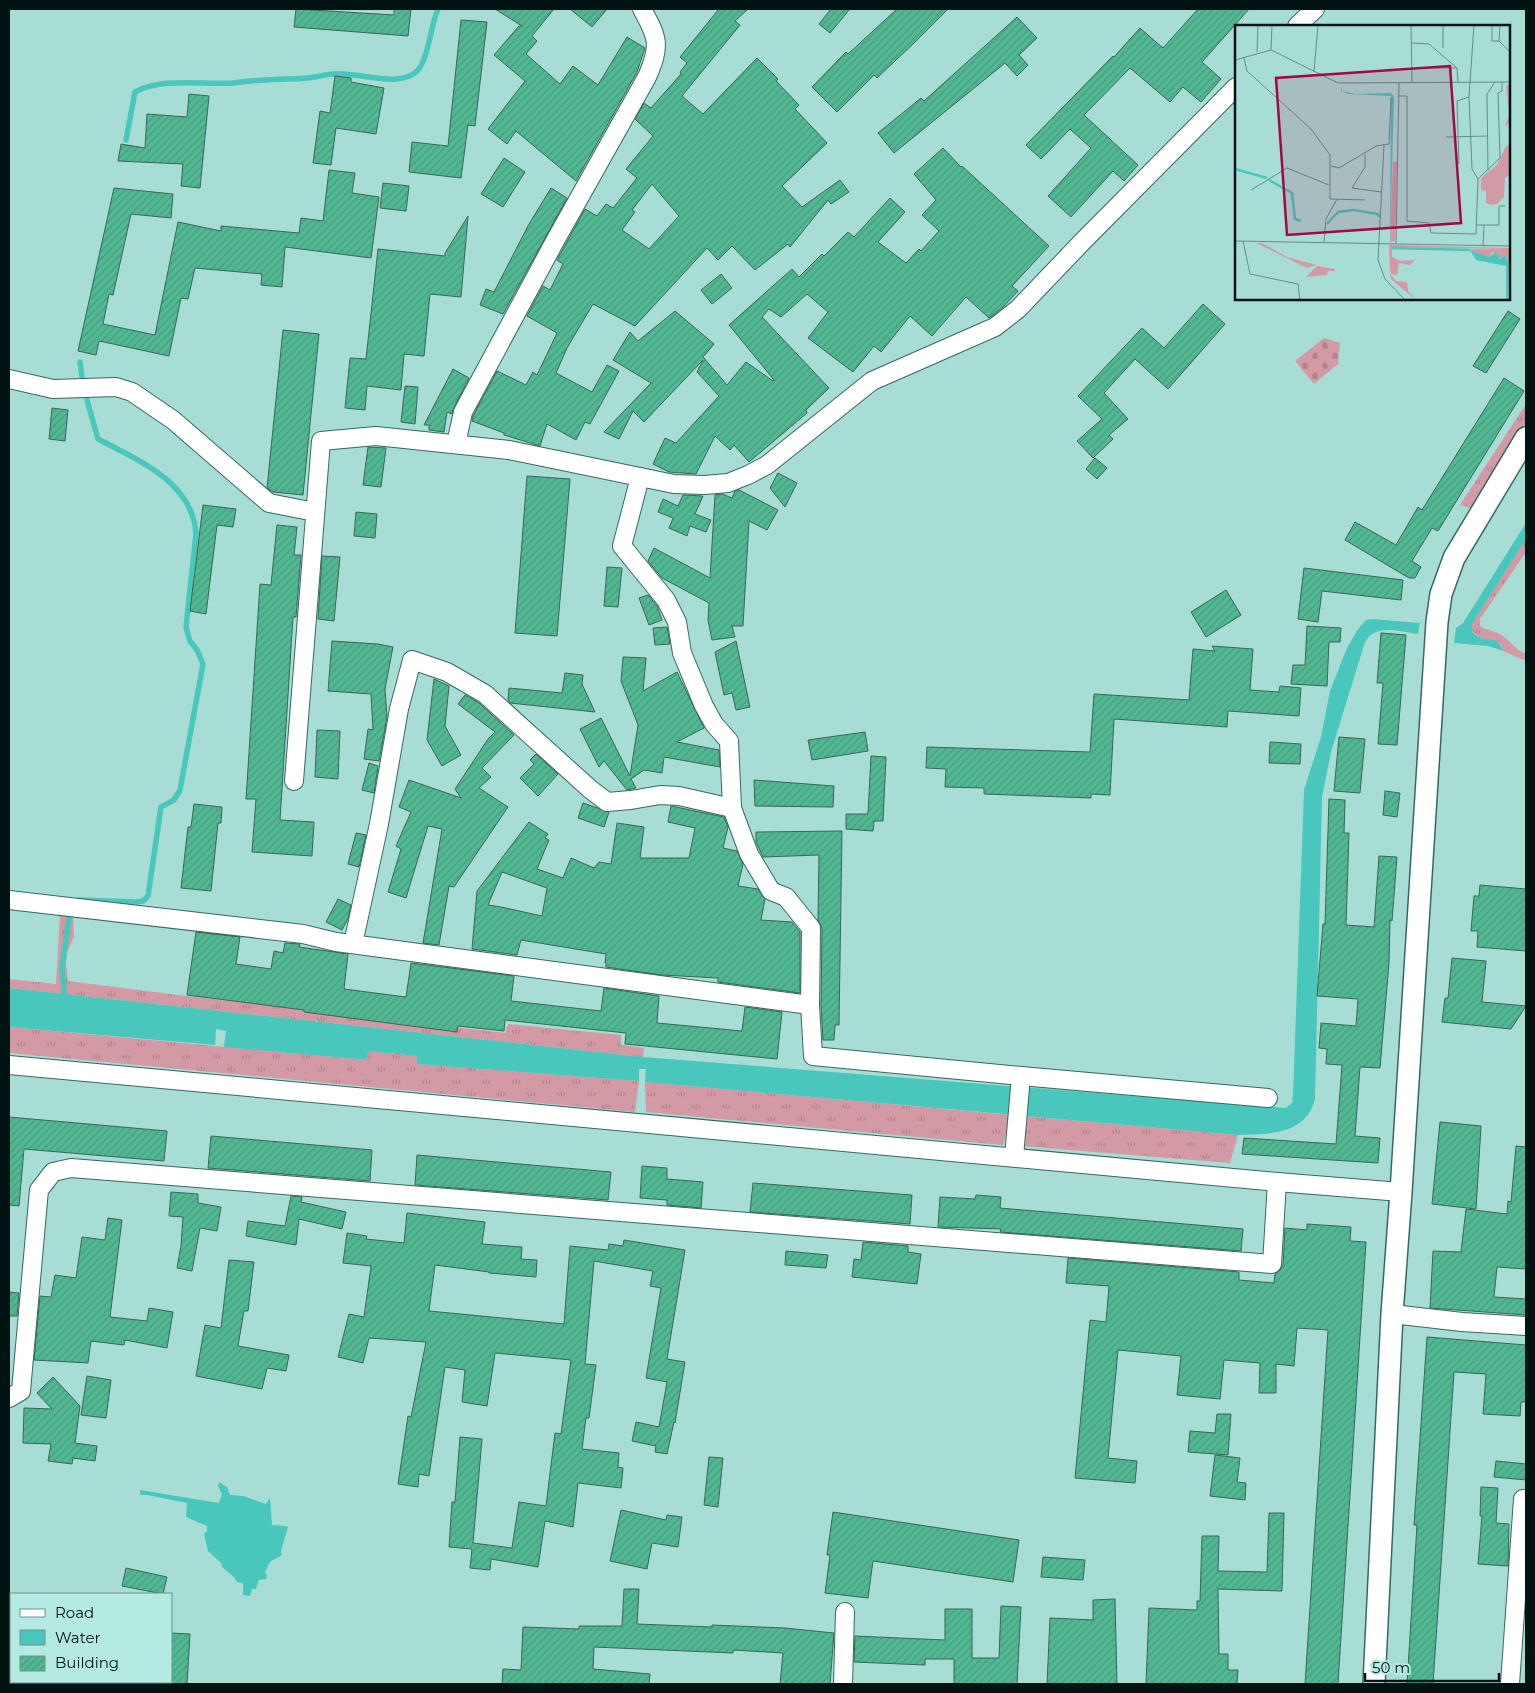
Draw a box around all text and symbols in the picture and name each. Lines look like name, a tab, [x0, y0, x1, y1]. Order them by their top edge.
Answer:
inset map	[1235, 25, 1510, 300]
legend	[10, 1593, 172, 1683]
text: Road	[55, 1603, 94, 1622]
text: Water	[55, 1628, 101, 1647]
scale bar	[1365, 1650, 1499, 1682]
text: Building	[55, 1653, 119, 1672]
text: 50 m	[1372, 1658, 1410, 1677]

